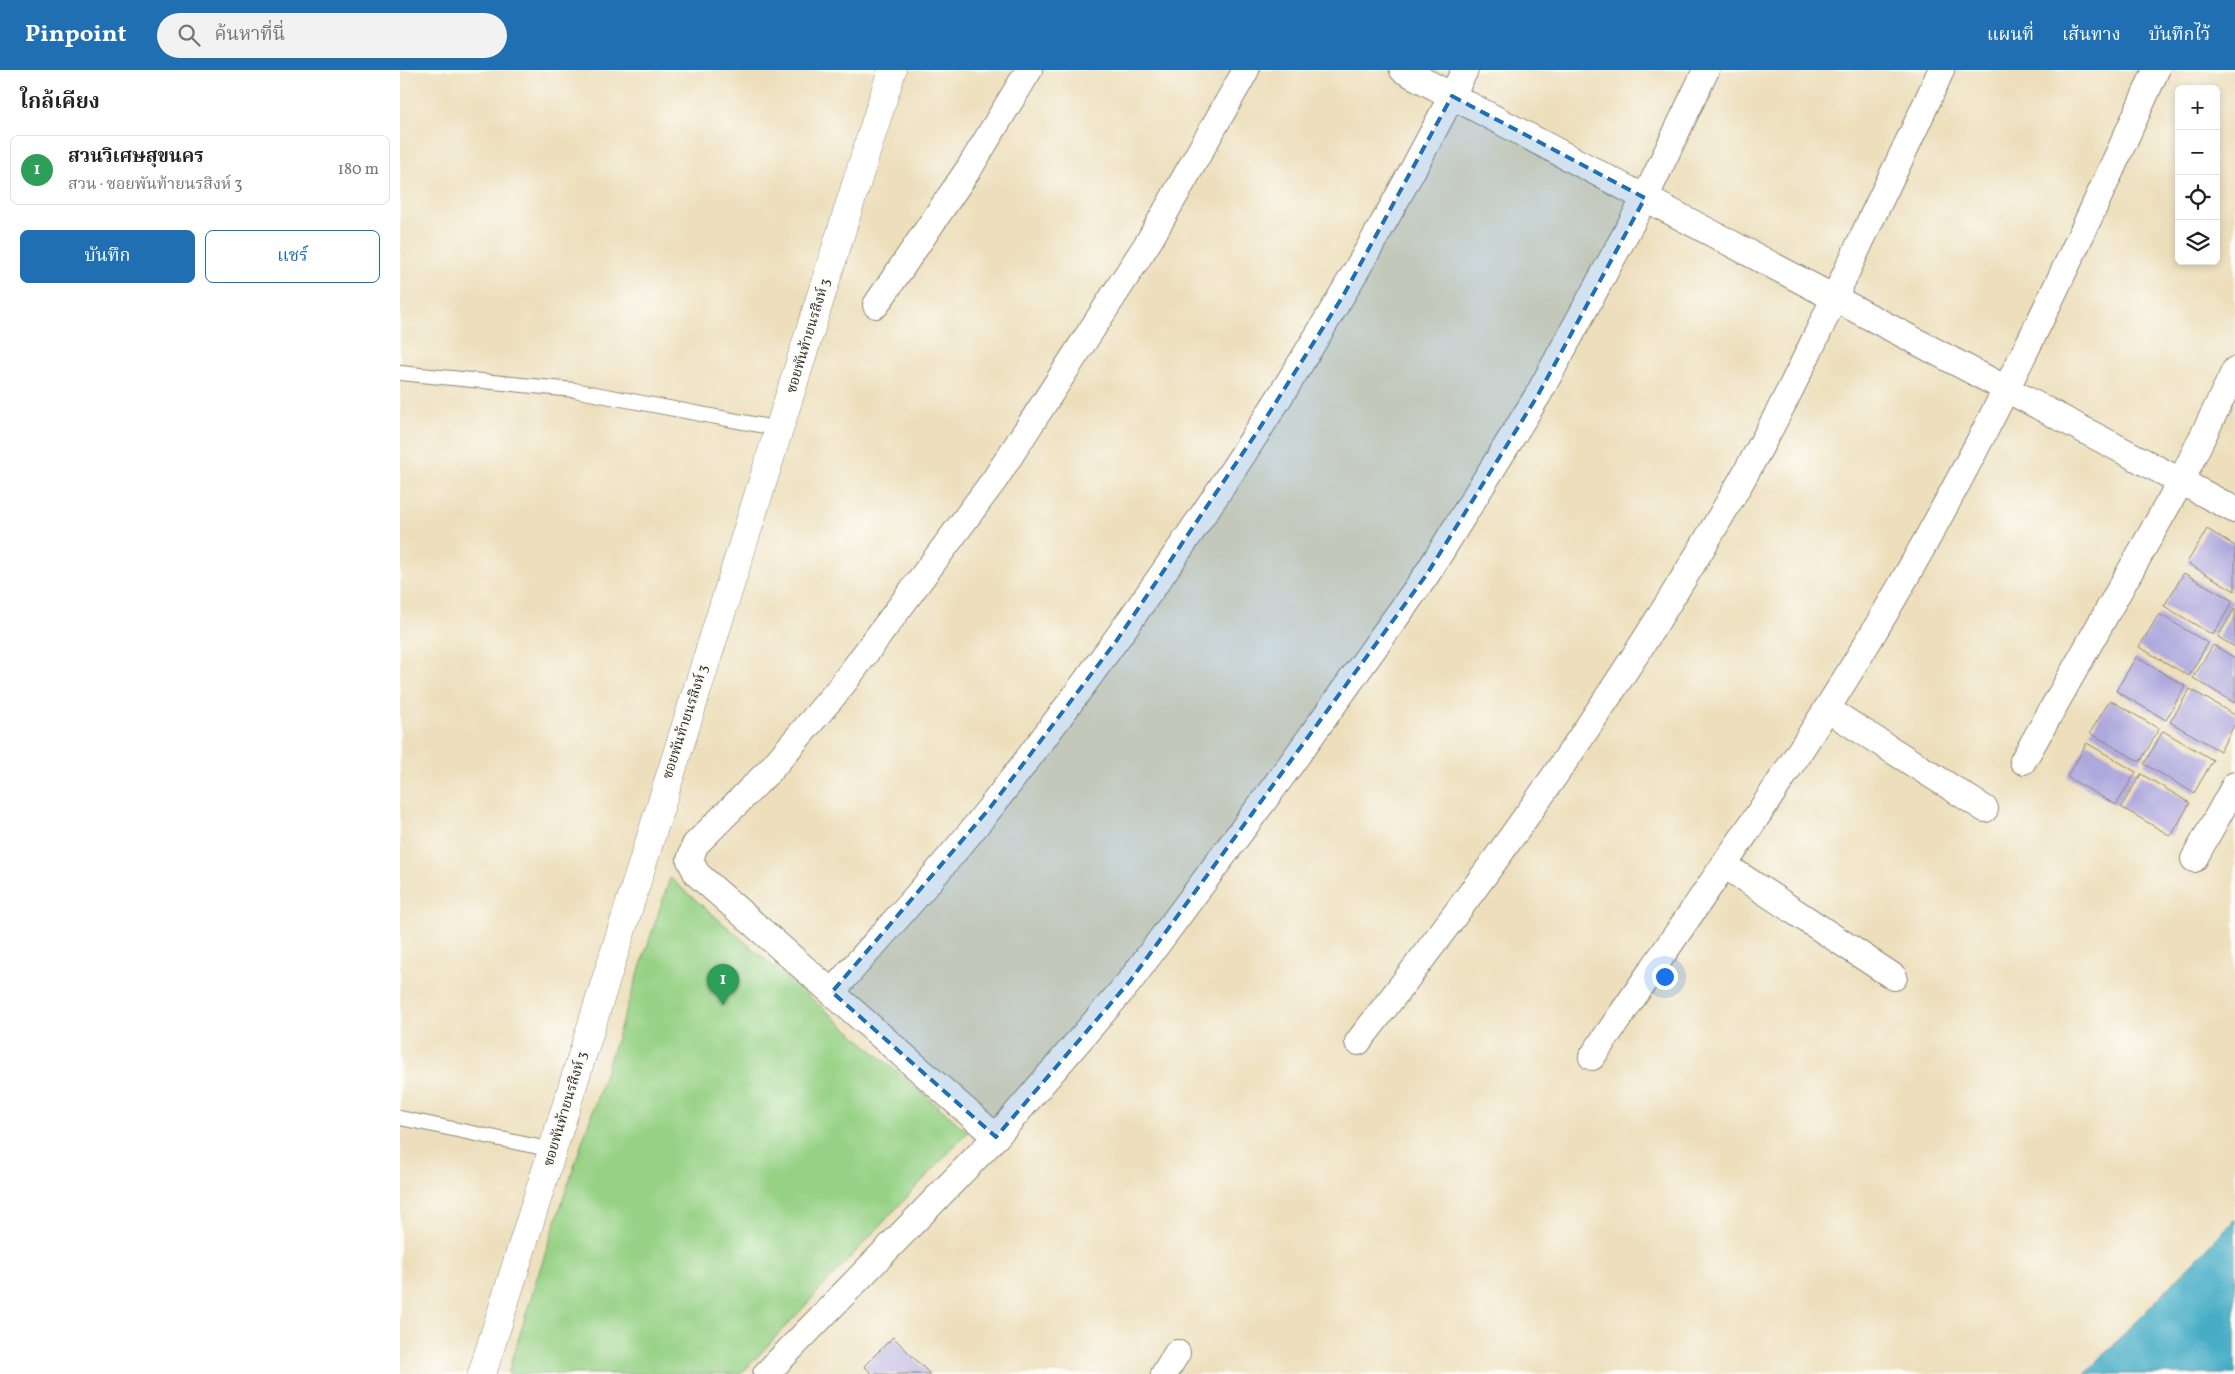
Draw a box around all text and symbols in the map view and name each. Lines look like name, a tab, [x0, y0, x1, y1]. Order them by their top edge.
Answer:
search box	[157, 13, 507, 58]
text: Pinpoint	[25, 18, 127, 52]
icon: search	[175, 21, 203, 49]
text: ค้นหาที่นี่	[215, 22, 285, 48]
text: แผนที่	[1987, 23, 2034, 48]
text: เส้นทาง	[2062, 23, 2121, 48]
text: บันทึกไว้	[2149, 23, 2210, 48]
map controls	[2175, 85, 2220, 265]
button: +	[2175, 85, 2220, 130]
text: ใกล้เคียง	[20, 88, 100, 117]
button: −	[2175, 130, 2220, 175]
text: สวนวิเศษสุขนคร	[68, 144, 204, 170]
text: 1	[34, 159, 40, 181]
text: 180 m	[338, 159, 379, 181]
text: สวน · ซอยพันท้ายนรสิงห์ 3	[68, 174, 242, 196]
button: locate	[2175, 175, 2220, 220]
button: layers	[2175, 220, 2220, 265]
button: บันทึก	[20, 230, 195, 283]
button: แชร์	[205, 230, 380, 283]
street label: ซอยพันท้ายนรสิงห์ 3	[782, 276, 836, 396]
street label: ซอยพันท้ายนรสิงห์ 3	[658, 662, 713, 782]
pin: 1	[707, 964, 739, 1005]
your location	[1652, 964, 1678, 990]
street label: ซอยพันท้ายนรสิงห์ 3	[539, 1049, 593, 1169]

